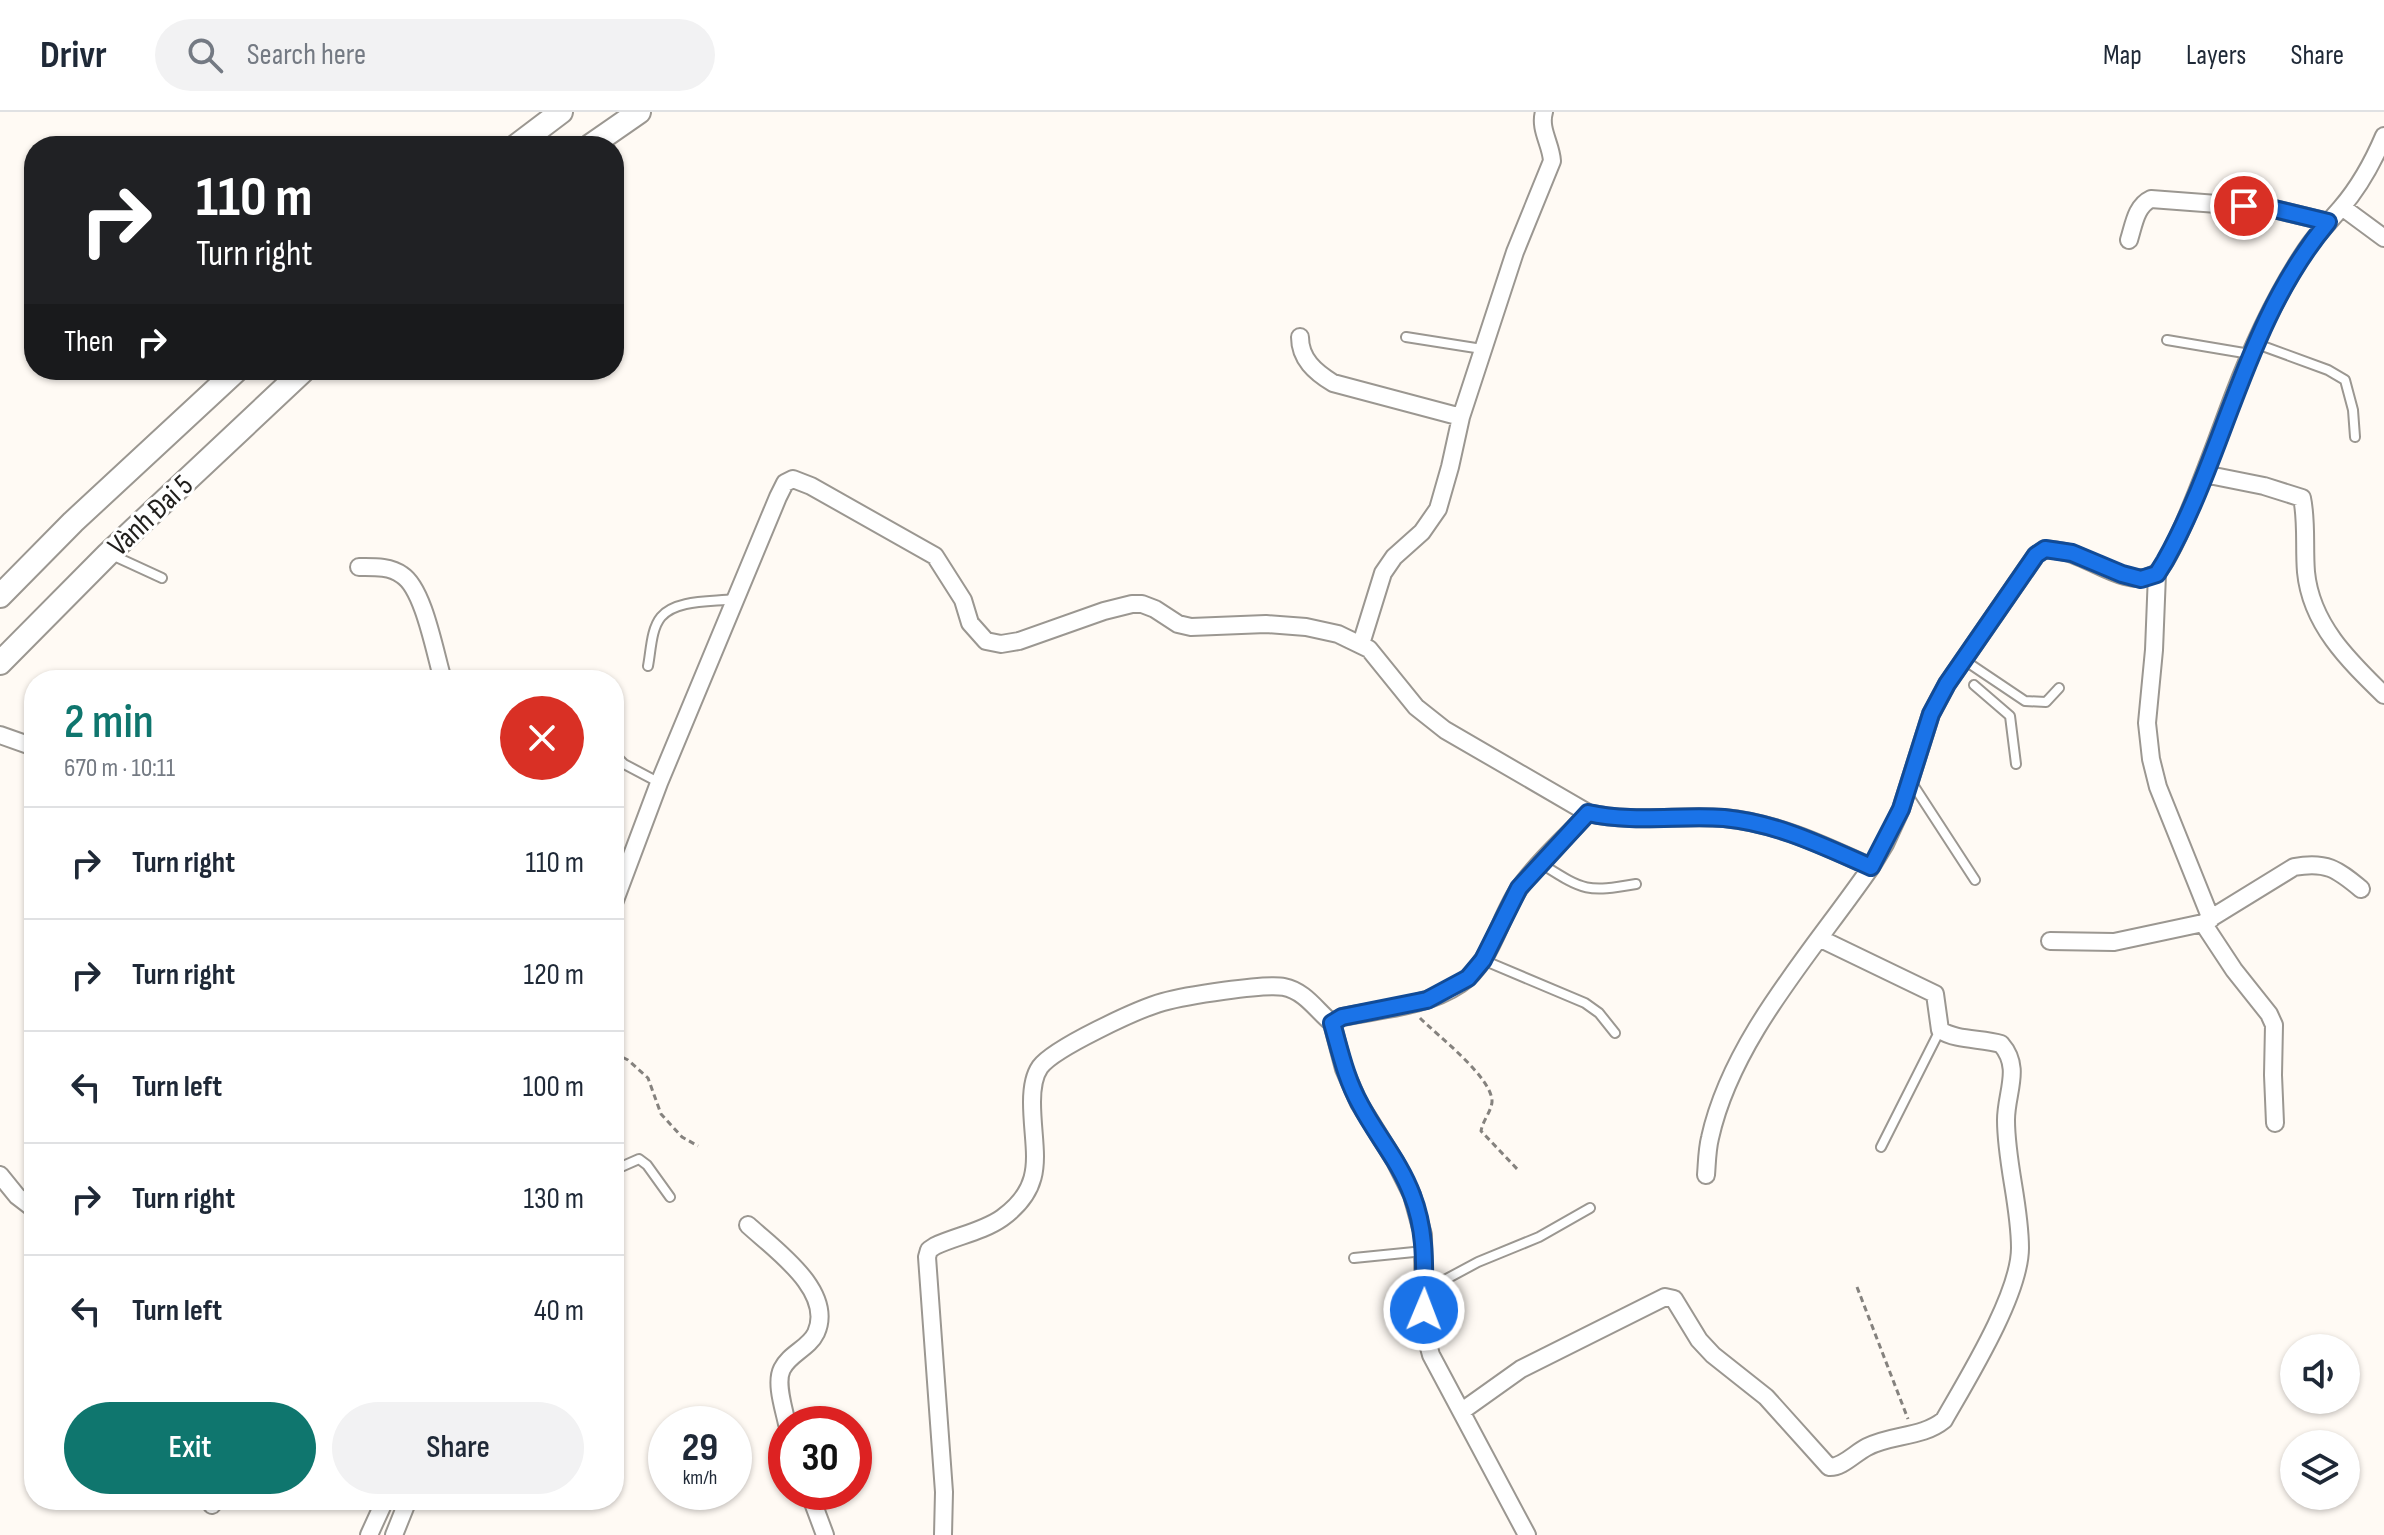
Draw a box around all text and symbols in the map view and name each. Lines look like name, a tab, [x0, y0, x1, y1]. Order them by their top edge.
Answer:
search box	[155, 19, 715, 91]
text: Drivr	[40, 33, 107, 78]
icon: search	[183, 33, 227, 77]
text: Search here	[247, 37, 366, 73]
text: Map	[2103, 39, 2142, 72]
text: Layers	[2186, 39, 2246, 72]
text: Share	[2290, 39, 2344, 72]
text: 110 m	[196, 165, 312, 232]
icon: right	[64, 168, 168, 272]
pin	[2210, 172, 2278, 240]
icon: arrive	[2222, 184, 2266, 228]
text: Turn right	[196, 233, 313, 276]
icon: right	[130, 320, 174, 364]
text: Then	[64, 324, 114, 360]
street label: Vành Đai 5	[101, 467, 201, 564]
text: 2 min	[64, 694, 154, 751]
button: close	[500, 696, 584, 780]
text: 670 m · 10:11	[64, 753, 175, 784]
icon: right	[64, 841, 108, 885]
text: Turn right	[132, 845, 235, 881]
text: 110 m	[526, 845, 584, 881]
icon: right	[64, 953, 108, 997]
text: Turn right	[132, 957, 235, 993]
text: 120 m	[523, 957, 584, 993]
icon: left	[64, 1065, 108, 1109]
text: Turn left	[132, 1069, 222, 1105]
text: 100 m	[523, 1069, 584, 1105]
icon: right	[64, 1177, 108, 1221]
text: Turn right	[132, 1181, 235, 1217]
text: 130 m	[524, 1181, 584, 1217]
position arrow	[1382, 1268, 1466, 1352]
icon: left	[64, 1289, 108, 1333]
text: Turn left	[132, 1293, 222, 1329]
text: 40 m	[534, 1293, 584, 1329]
map controls	[2280, 1334, 2360, 1510]
button: sound	[2280, 1334, 2360, 1414]
button: Exit	[64, 1402, 316, 1494]
button: Share	[332, 1402, 584, 1494]
speed limit sign: 30	[768, 1406, 872, 1510]
text: 29	[682, 1424, 718, 1472]
button: layers	[2280, 1430, 2360, 1510]
text: km/h	[683, 1466, 717, 1490]

